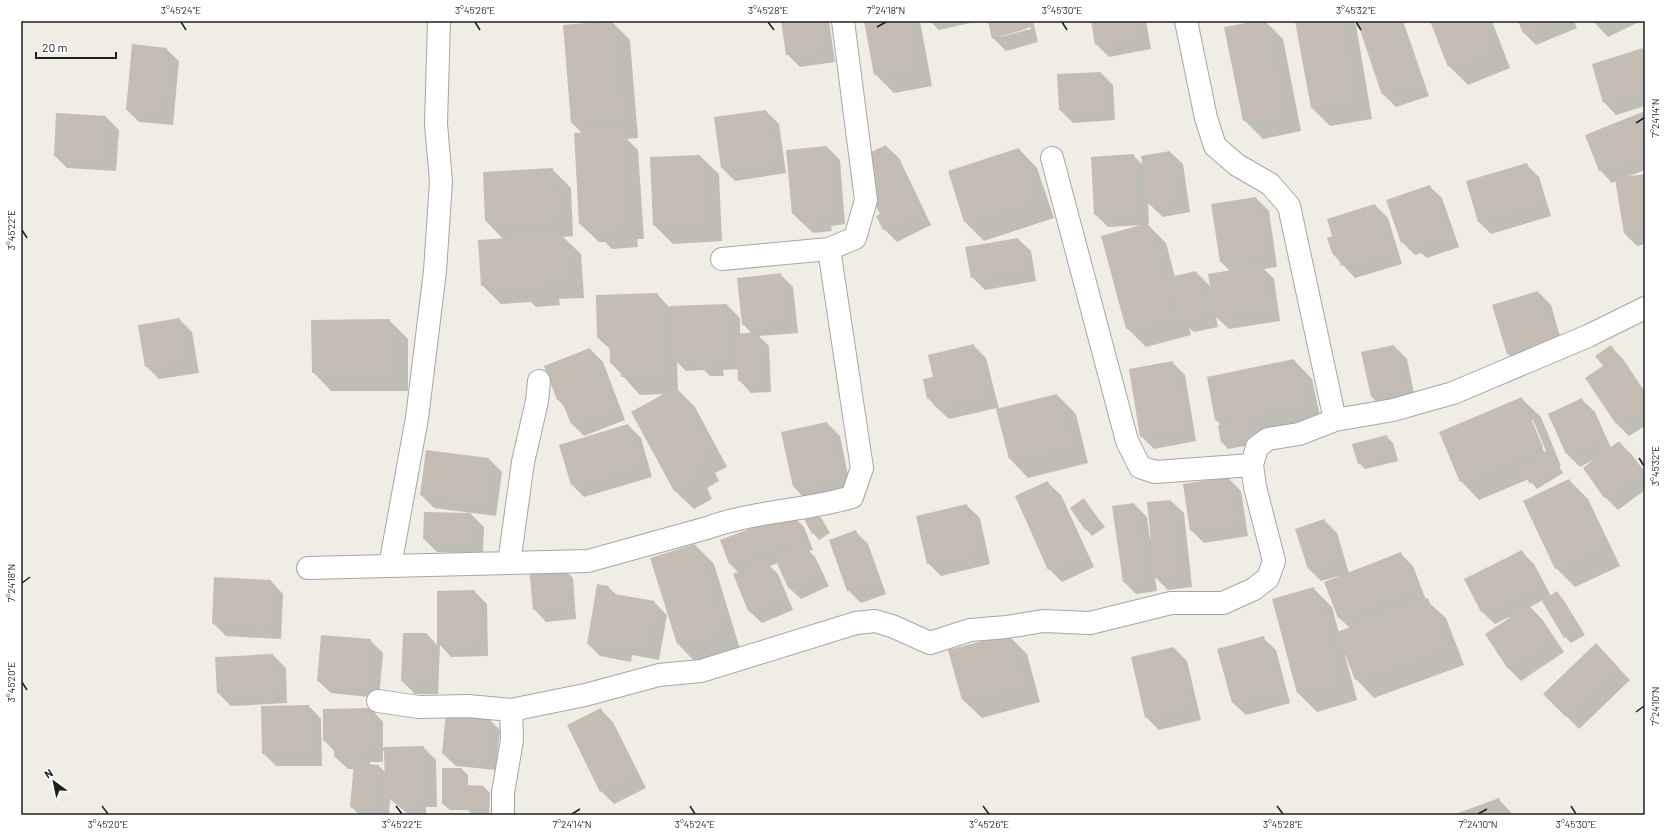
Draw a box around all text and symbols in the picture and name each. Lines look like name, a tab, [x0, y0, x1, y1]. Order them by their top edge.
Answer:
text: 3°45'24"E	[161, 4, 201, 16]
text: 3°45'26"E	[455, 4, 495, 16]
text: 3°45'28"E	[748, 4, 788, 16]
text: 7°24'18"N	[867, 4, 905, 16]
text: 3°45'30"E	[1042, 4, 1082, 16]
text: 3°45'32"E	[1336, 4, 1376, 16]
scale bar	[36, 34, 116, 60]
text: 20 m	[42, 40, 68, 54]
text: 7°24'14"N	[1649, 99, 1661, 137]
text: 3°45'22"E	[5, 210, 17, 250]
text: 3°45'32"E	[1649, 446, 1661, 486]
text: 7°24'18"N	[5, 564, 17, 602]
text: 3°45'20"E	[5, 662, 17, 702]
text: 7°24'10"N	[1649, 686, 1661, 726]
north arrow	[34, 762, 74, 802]
text: N	[42, 766, 55, 781]
text: 3°45'20"E	[88, 818, 128, 830]
text: 3°45'22"E	[382, 818, 422, 830]
text: 7°24'14"N	[553, 818, 591, 830]
text: 3°45'24"E	[675, 818, 715, 830]
text: 3°45'26"E	[969, 818, 1009, 830]
text: 3°45'28"E	[1263, 818, 1303, 830]
text: 7°24'10"N	[1458, 818, 1498, 830]
text: 3°45'30"E	[1556, 818, 1596, 830]

